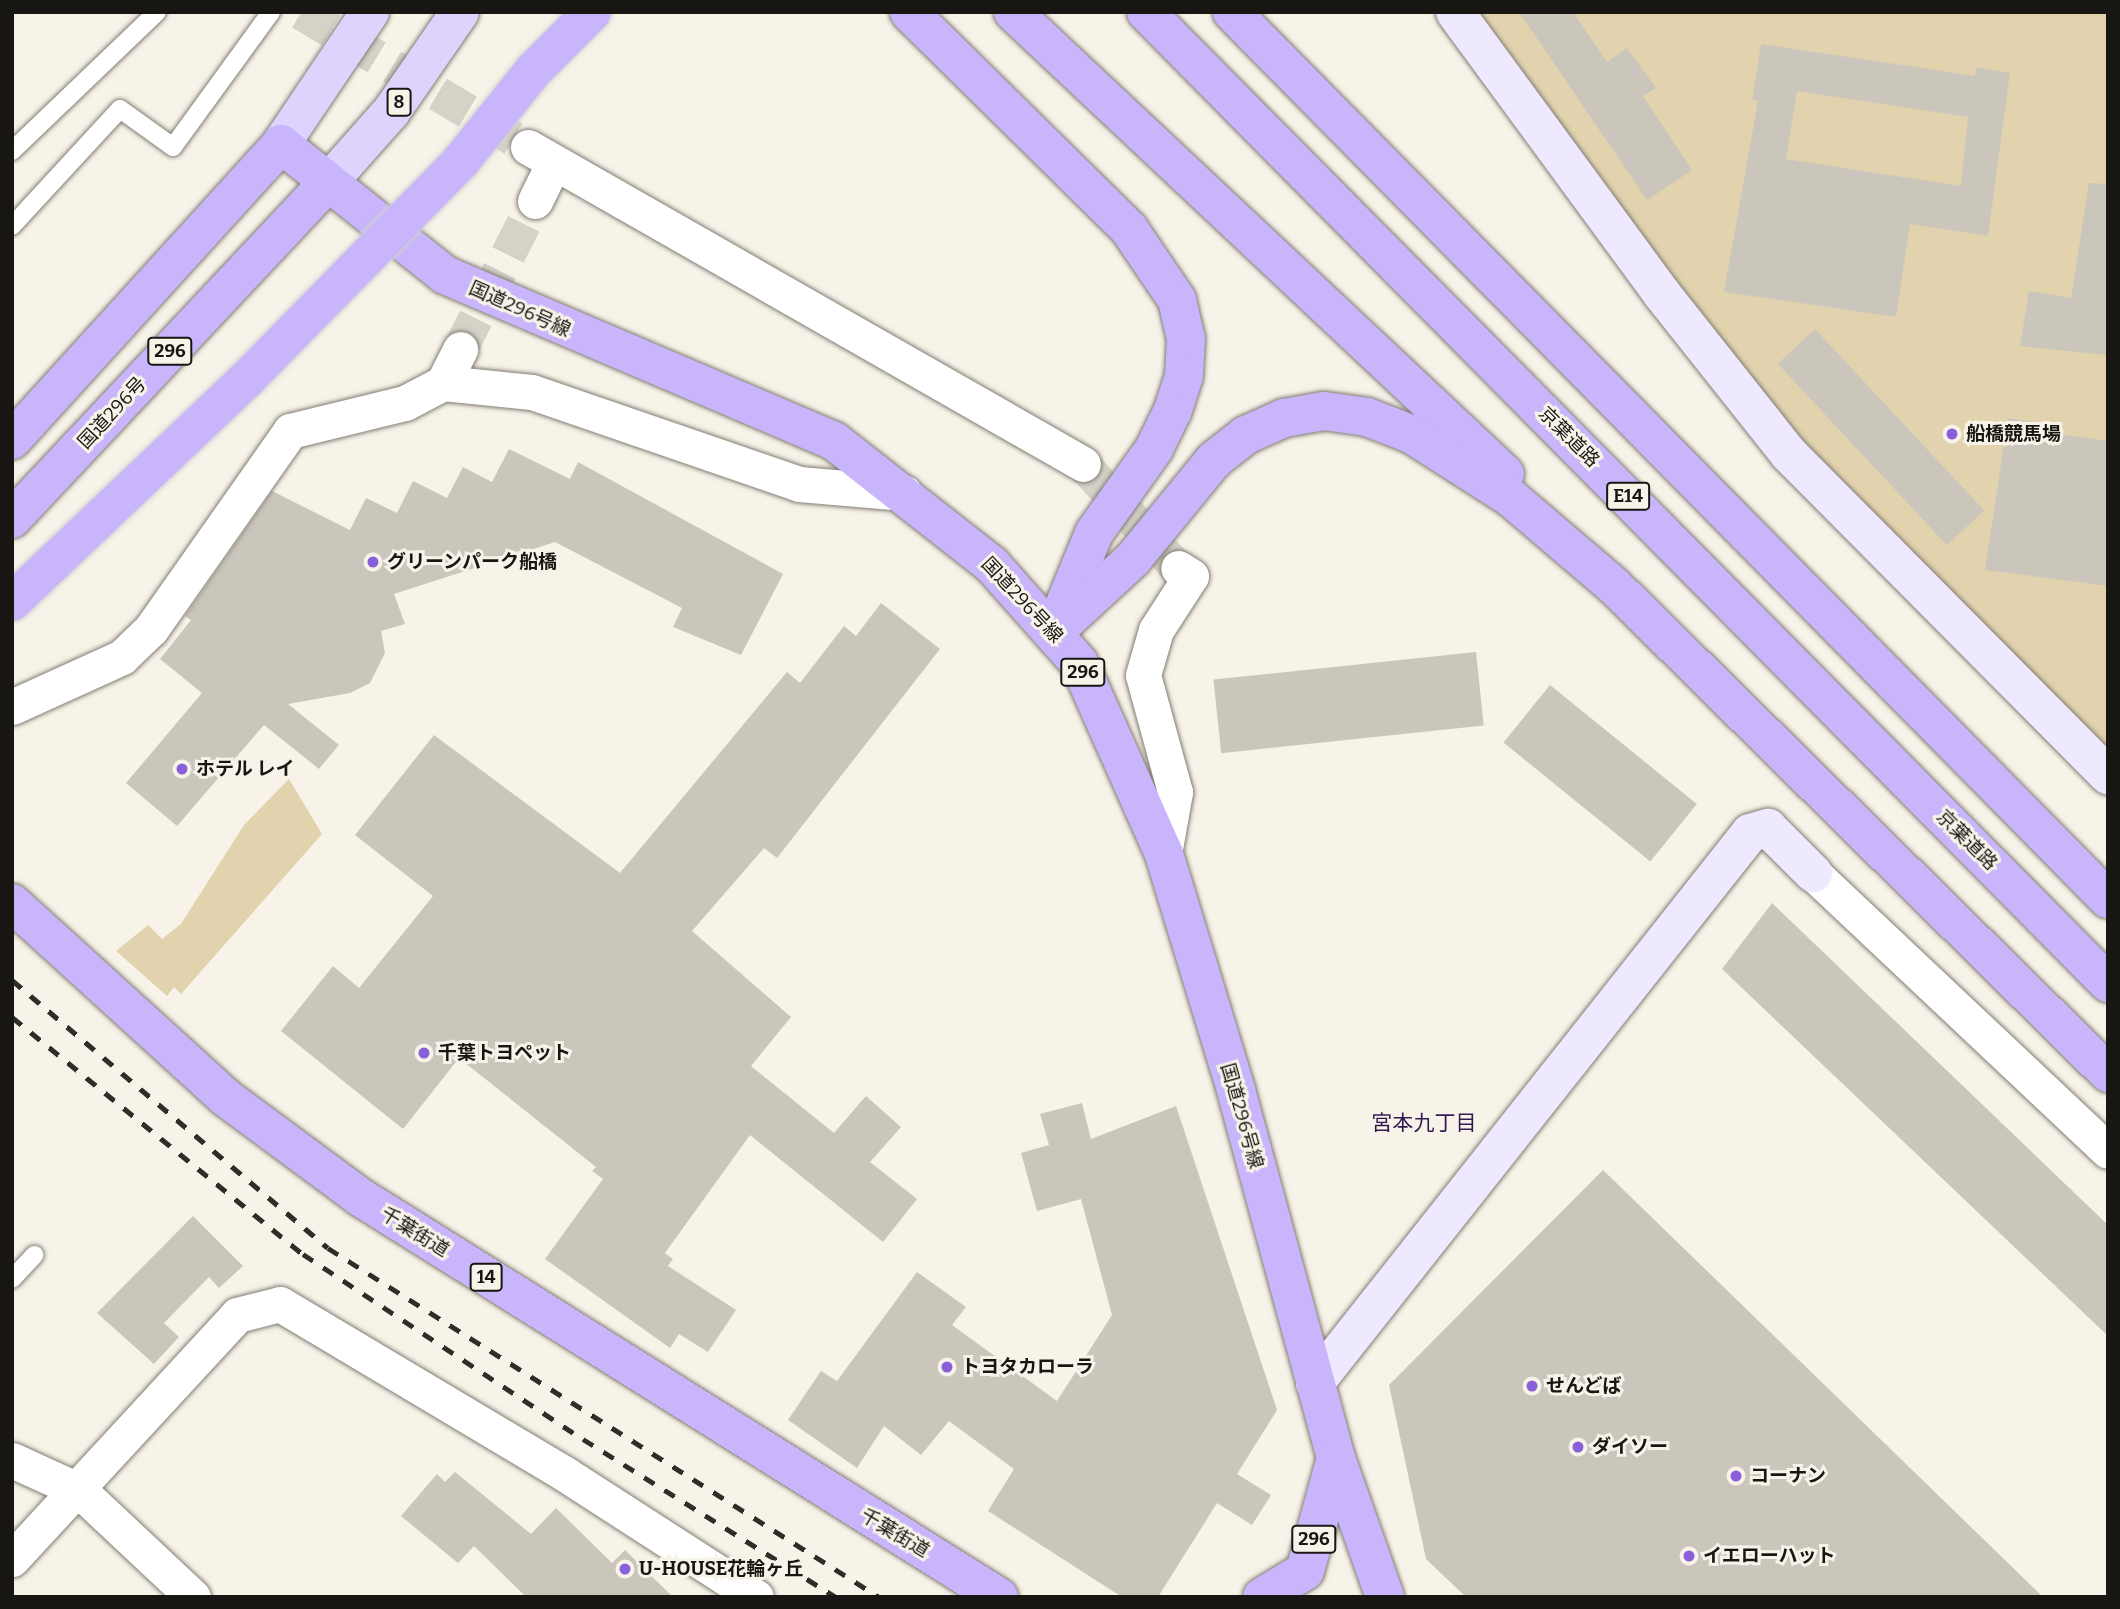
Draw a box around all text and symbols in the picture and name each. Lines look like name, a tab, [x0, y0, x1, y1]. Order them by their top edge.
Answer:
road number: 8	[385, 88, 413, 116]
street label: 国道296号線	[466, 276, 574, 342]
road number: 296	[147, 337, 193, 366]
street label: 国道296号	[73, 372, 151, 454]
street label: 京葉道路	[1534, 402, 1604, 472]
place label: 船橋競馬場	[1966, 423, 2061, 445]
marker: 船橋競馬場	[1944, 426, 1960, 442]
road number: E14	[1605, 482, 1651, 510]
place label: グリーンパーク船橋	[387, 551, 558, 573]
street label: 国道296号線	[977, 553, 1067, 647]
marker: グリーンパーク船橋	[365, 554, 381, 570]
road number: 296	[1060, 658, 1106, 686]
place label: ホテル レイ	[196, 758, 294, 780]
marker: ホテル レイ	[174, 761, 190, 777]
street label: 京葉道路	[1932, 805, 2002, 875]
place label: 千葉トヨペット	[438, 1042, 571, 1064]
marker: 千葉トヨペット	[416, 1045, 432, 1061]
street label: 国道296号線	[1216, 1061, 1268, 1171]
district label: 宮本九丁目	[1372, 1110, 1476, 1136]
street label: 千葉街道	[377, 1202, 453, 1262]
road number: 14	[468, 1262, 504, 1292]
place label: トヨタカローラ	[961, 1356, 1094, 1378]
marker: トヨタカローラ	[939, 1359, 955, 1375]
place label: せんどば	[1546, 1375, 1622, 1397]
marker: せんどば	[1524, 1378, 1540, 1394]
place label: ダイソー	[1592, 1436, 1668, 1458]
marker: ダイソー	[1570, 1439, 1586, 1455]
place label: コーナン	[1750, 1465, 1826, 1487]
marker: コーナン	[1728, 1468, 1744, 1484]
street label: 千葉街道	[857, 1504, 933, 1562]
road number: 296	[1291, 1524, 1337, 1554]
place label: イエローハット	[1703, 1545, 1836, 1567]
marker: イエローハット	[1681, 1548, 1697, 1564]
place label: U-HOUSE花輪ヶ丘	[639, 1558, 803, 1580]
marker: U-HOUSE花輪ヶ丘	[617, 1561, 633, 1577]

